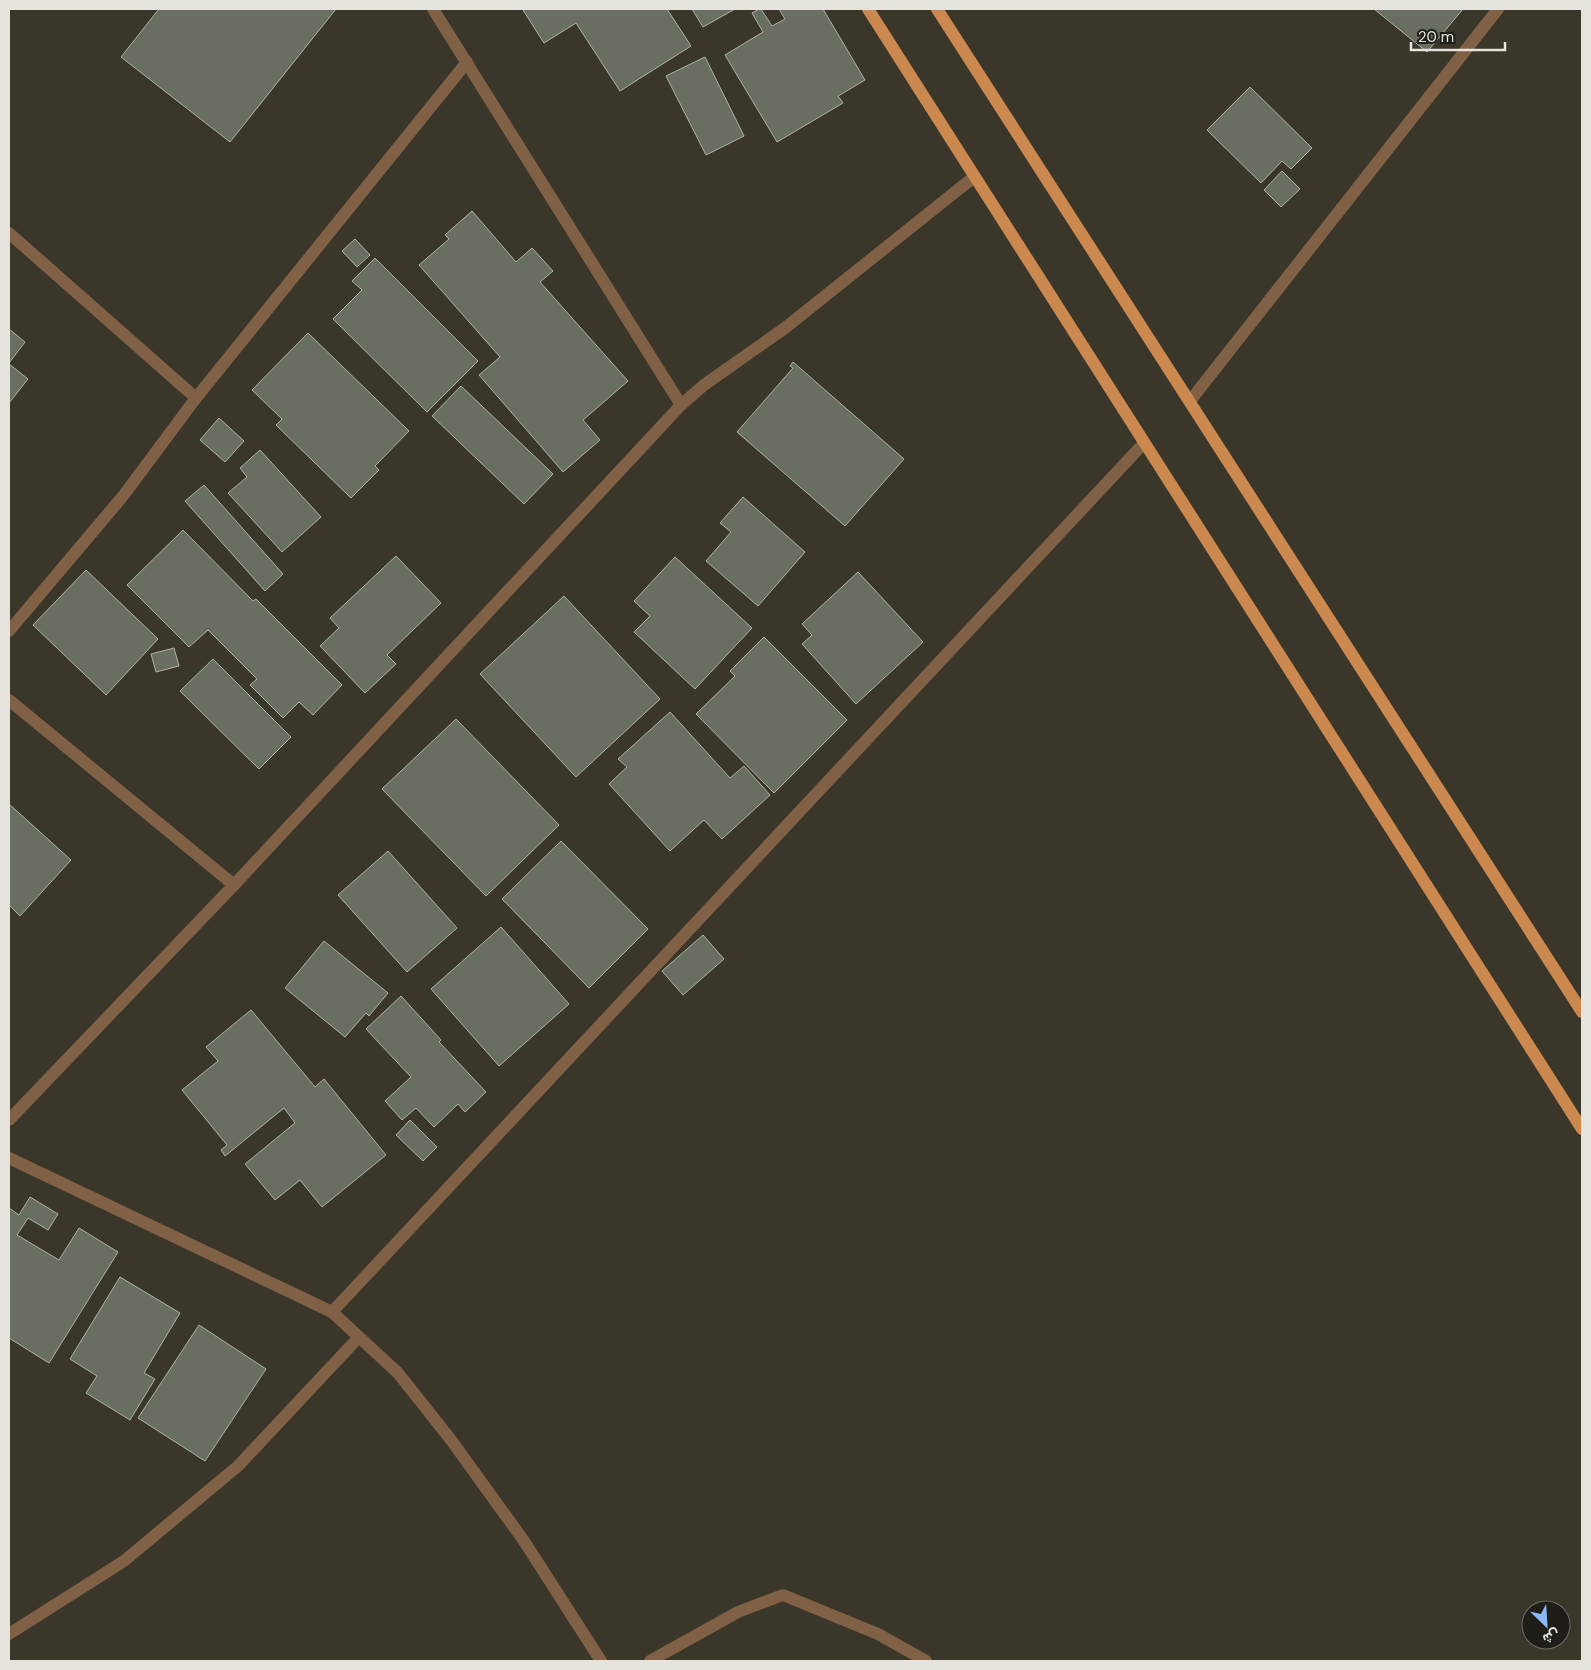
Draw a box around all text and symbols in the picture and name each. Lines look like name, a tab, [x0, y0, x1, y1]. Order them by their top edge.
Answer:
scale bar	[1411, 20, 1505, 52]
text: 20 m	[1418, 27, 1454, 47]
north arrow	[1521, 1600, 1571, 1650]
text: ش	[1540, 1625, 1563, 1649]

